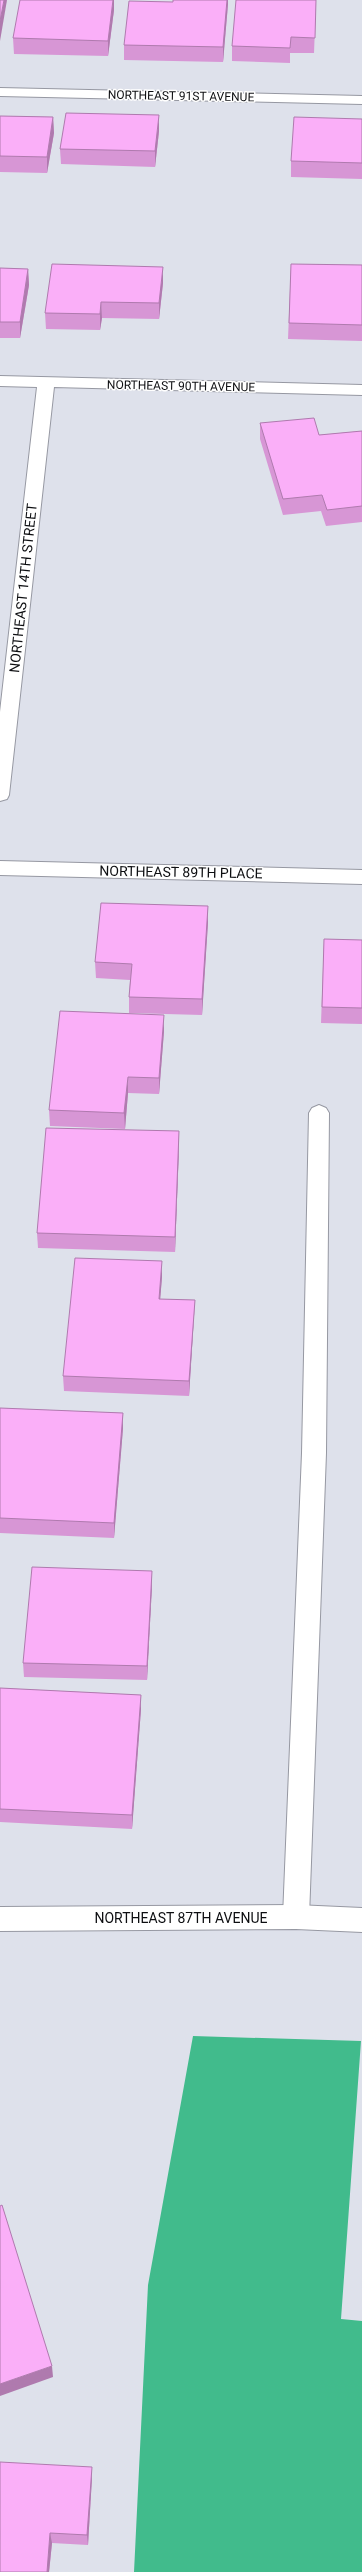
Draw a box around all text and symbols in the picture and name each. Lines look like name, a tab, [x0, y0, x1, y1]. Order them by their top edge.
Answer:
street label: NORTHEAST 91ST AVENUE	[108, 88, 255, 104]
street label: NORTHEAST 90TH AVENUE	[107, 378, 255, 394]
street label: NORTHEAST 14TH STREET	[6, 502, 40, 673]
street label: NORTHEAST 89TH PLACE	[99, 863, 263, 881]
street label: NORTHEAST 87TH AVENUE	[95, 1910, 268, 1926]

